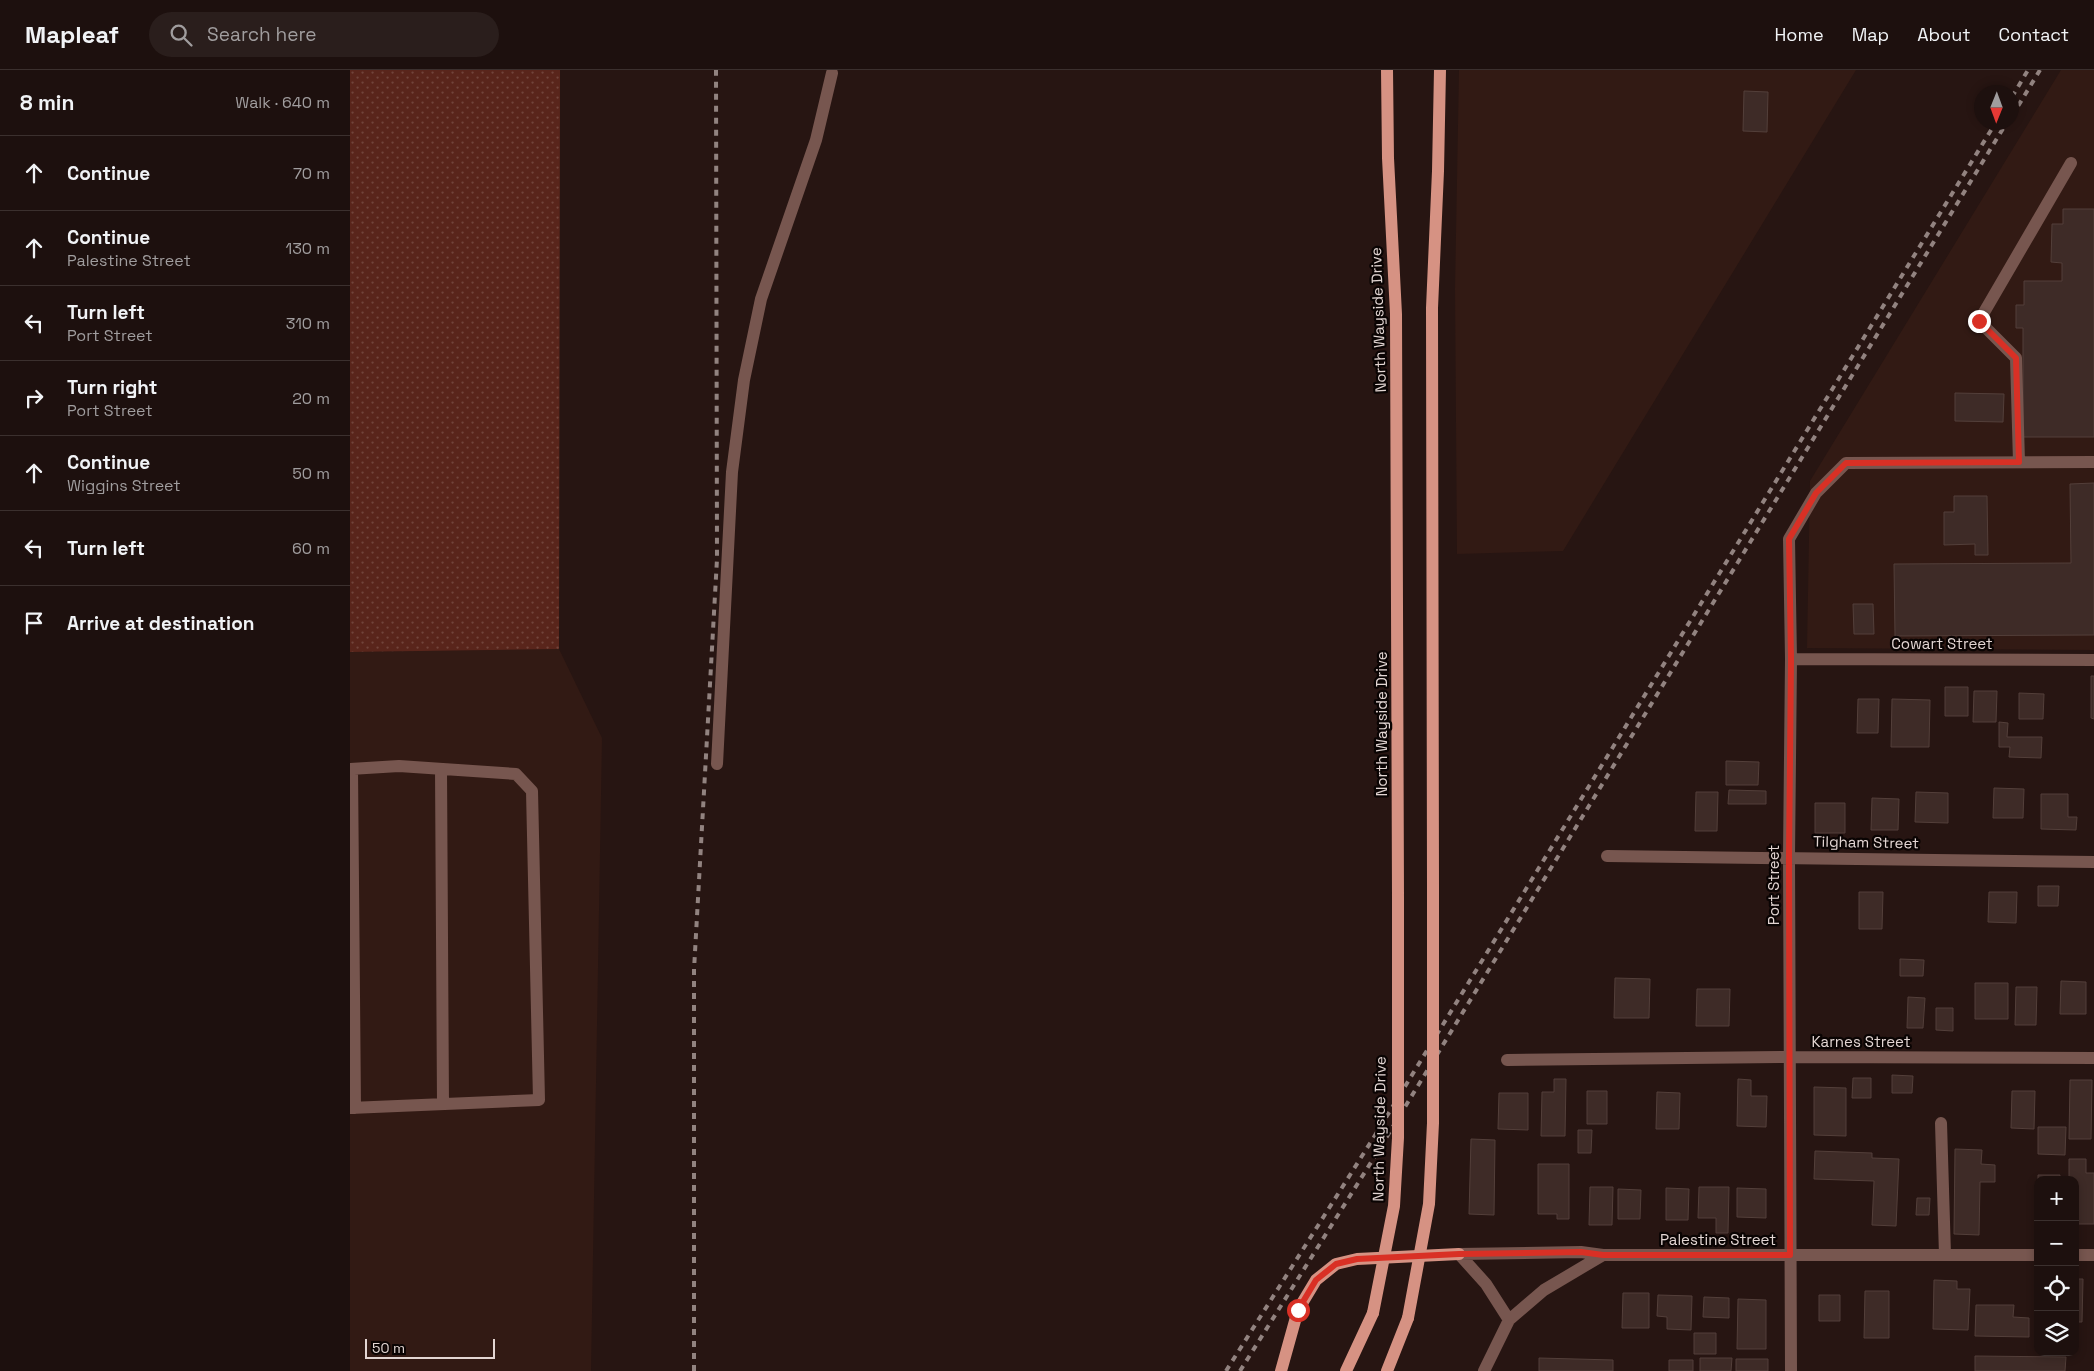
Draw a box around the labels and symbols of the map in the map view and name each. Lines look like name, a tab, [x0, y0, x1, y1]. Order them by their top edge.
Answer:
north arrow	[1974, 85, 2019, 130]
street label: North Wayside Drive	[1366, 247, 1390, 393]
route end	[1968, 310, 1991, 333]
street label: Cowart Street	[1891, 634, 1993, 653]
street label: North Wayside Drive	[1372, 651, 1391, 797]
street label: Tilgham Street	[1813, 832, 1919, 852]
street label: Port Street	[1764, 845, 1783, 925]
street label: Karnes Street	[1811, 1032, 1911, 1051]
street label: North Wayside Drive	[1368, 1056, 1390, 1202]
street label: Palestine Street	[1660, 1230, 1776, 1249]
route start	[1287, 1299, 1310, 1322]
scale bar	[365, 1336, 495, 1359]

